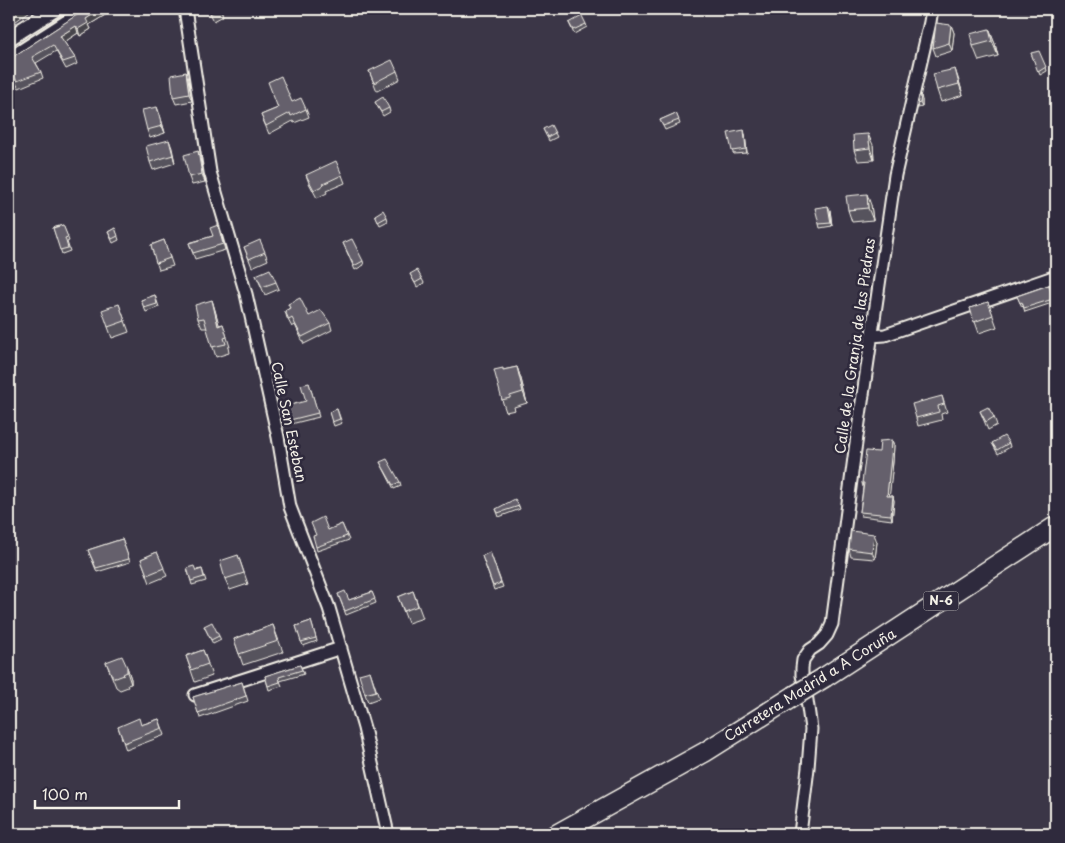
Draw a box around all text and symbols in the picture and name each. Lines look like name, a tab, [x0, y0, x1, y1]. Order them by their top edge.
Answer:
street label: Calle de la Granja de las Piedras	[829, 237, 880, 455]
street label: Calle San Esteban	[266, 360, 313, 484]
road number: N-6	[924, 592, 958, 610]
street label: Carretera Madrid a A Coruña	[720, 623, 900, 746]
scale bar	[35, 778, 179, 810]
text: 100 m	[42, 782, 88, 805]

